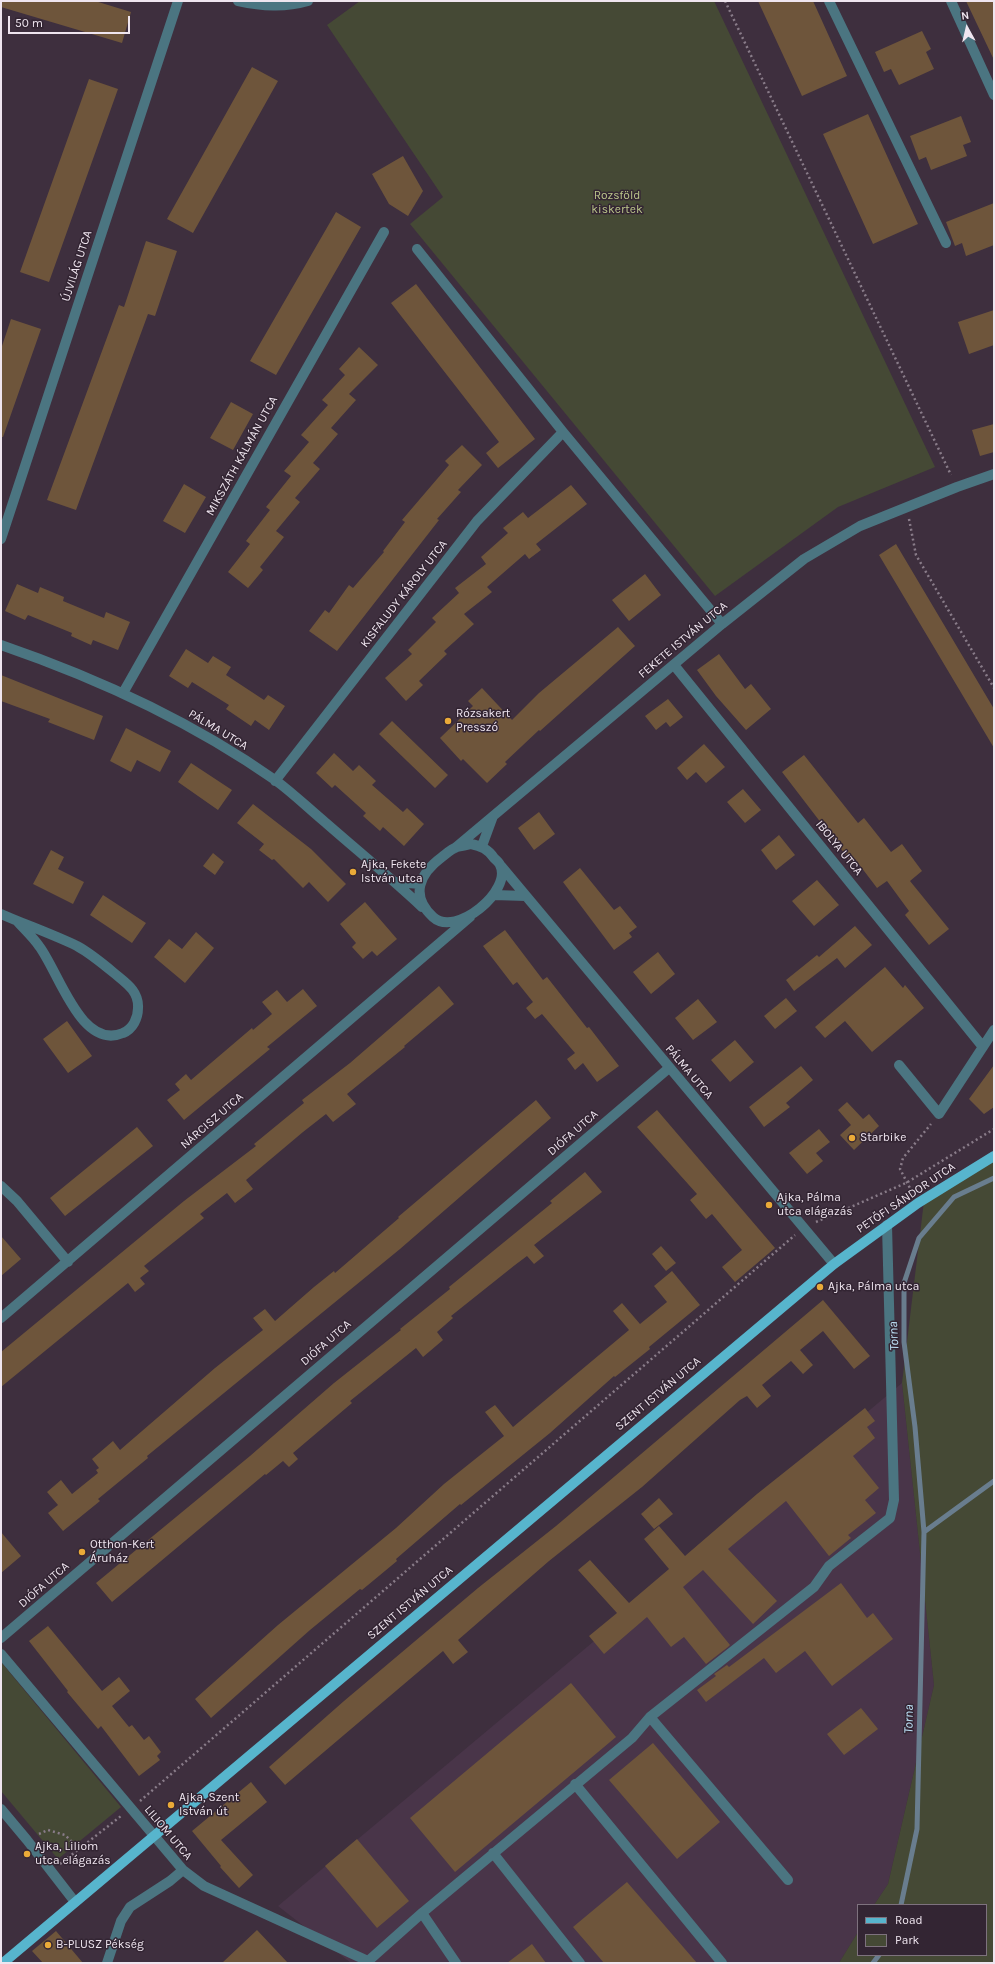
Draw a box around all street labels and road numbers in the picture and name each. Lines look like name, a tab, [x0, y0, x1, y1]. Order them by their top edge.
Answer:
street label: ÚJVILÁG UTCA	[59, 229, 95, 303]
street label: MIKSZÁTH KÁLMÁN UTCA	[203, 394, 281, 518]
street label: KISFALUDY KÁROLY UTCA	[358, 537, 450, 651]
street label: FEKETE ISTVÁN UTCA	[636, 599, 730, 681]
street label: PÁLMA UTCA	[186, 707, 250, 753]
street label: IBOLYA UTCA	[812, 817, 866, 879]
street label: PÁLMA UTCA	[662, 1042, 716, 1102]
street label: NÁRCISZ UTCA	[178, 1090, 246, 1152]
street label: DIÓFA UTCA	[545, 1107, 601, 1159]
street label: PETŐFI SÁNDOR UTCA	[854, 1160, 958, 1236]
street label: DIÓFA UTCA	[298, 1317, 354, 1369]
street label: SZENT ISTVÁN UTCA	[612, 1354, 704, 1434]
street label: DIÓFA UTCA	[16, 1559, 72, 1611]
street label: SZENT ISTVÁN UTCA	[364, 1563, 456, 1643]
street label: LILIOM UTCA	[141, 1803, 195, 1863]

